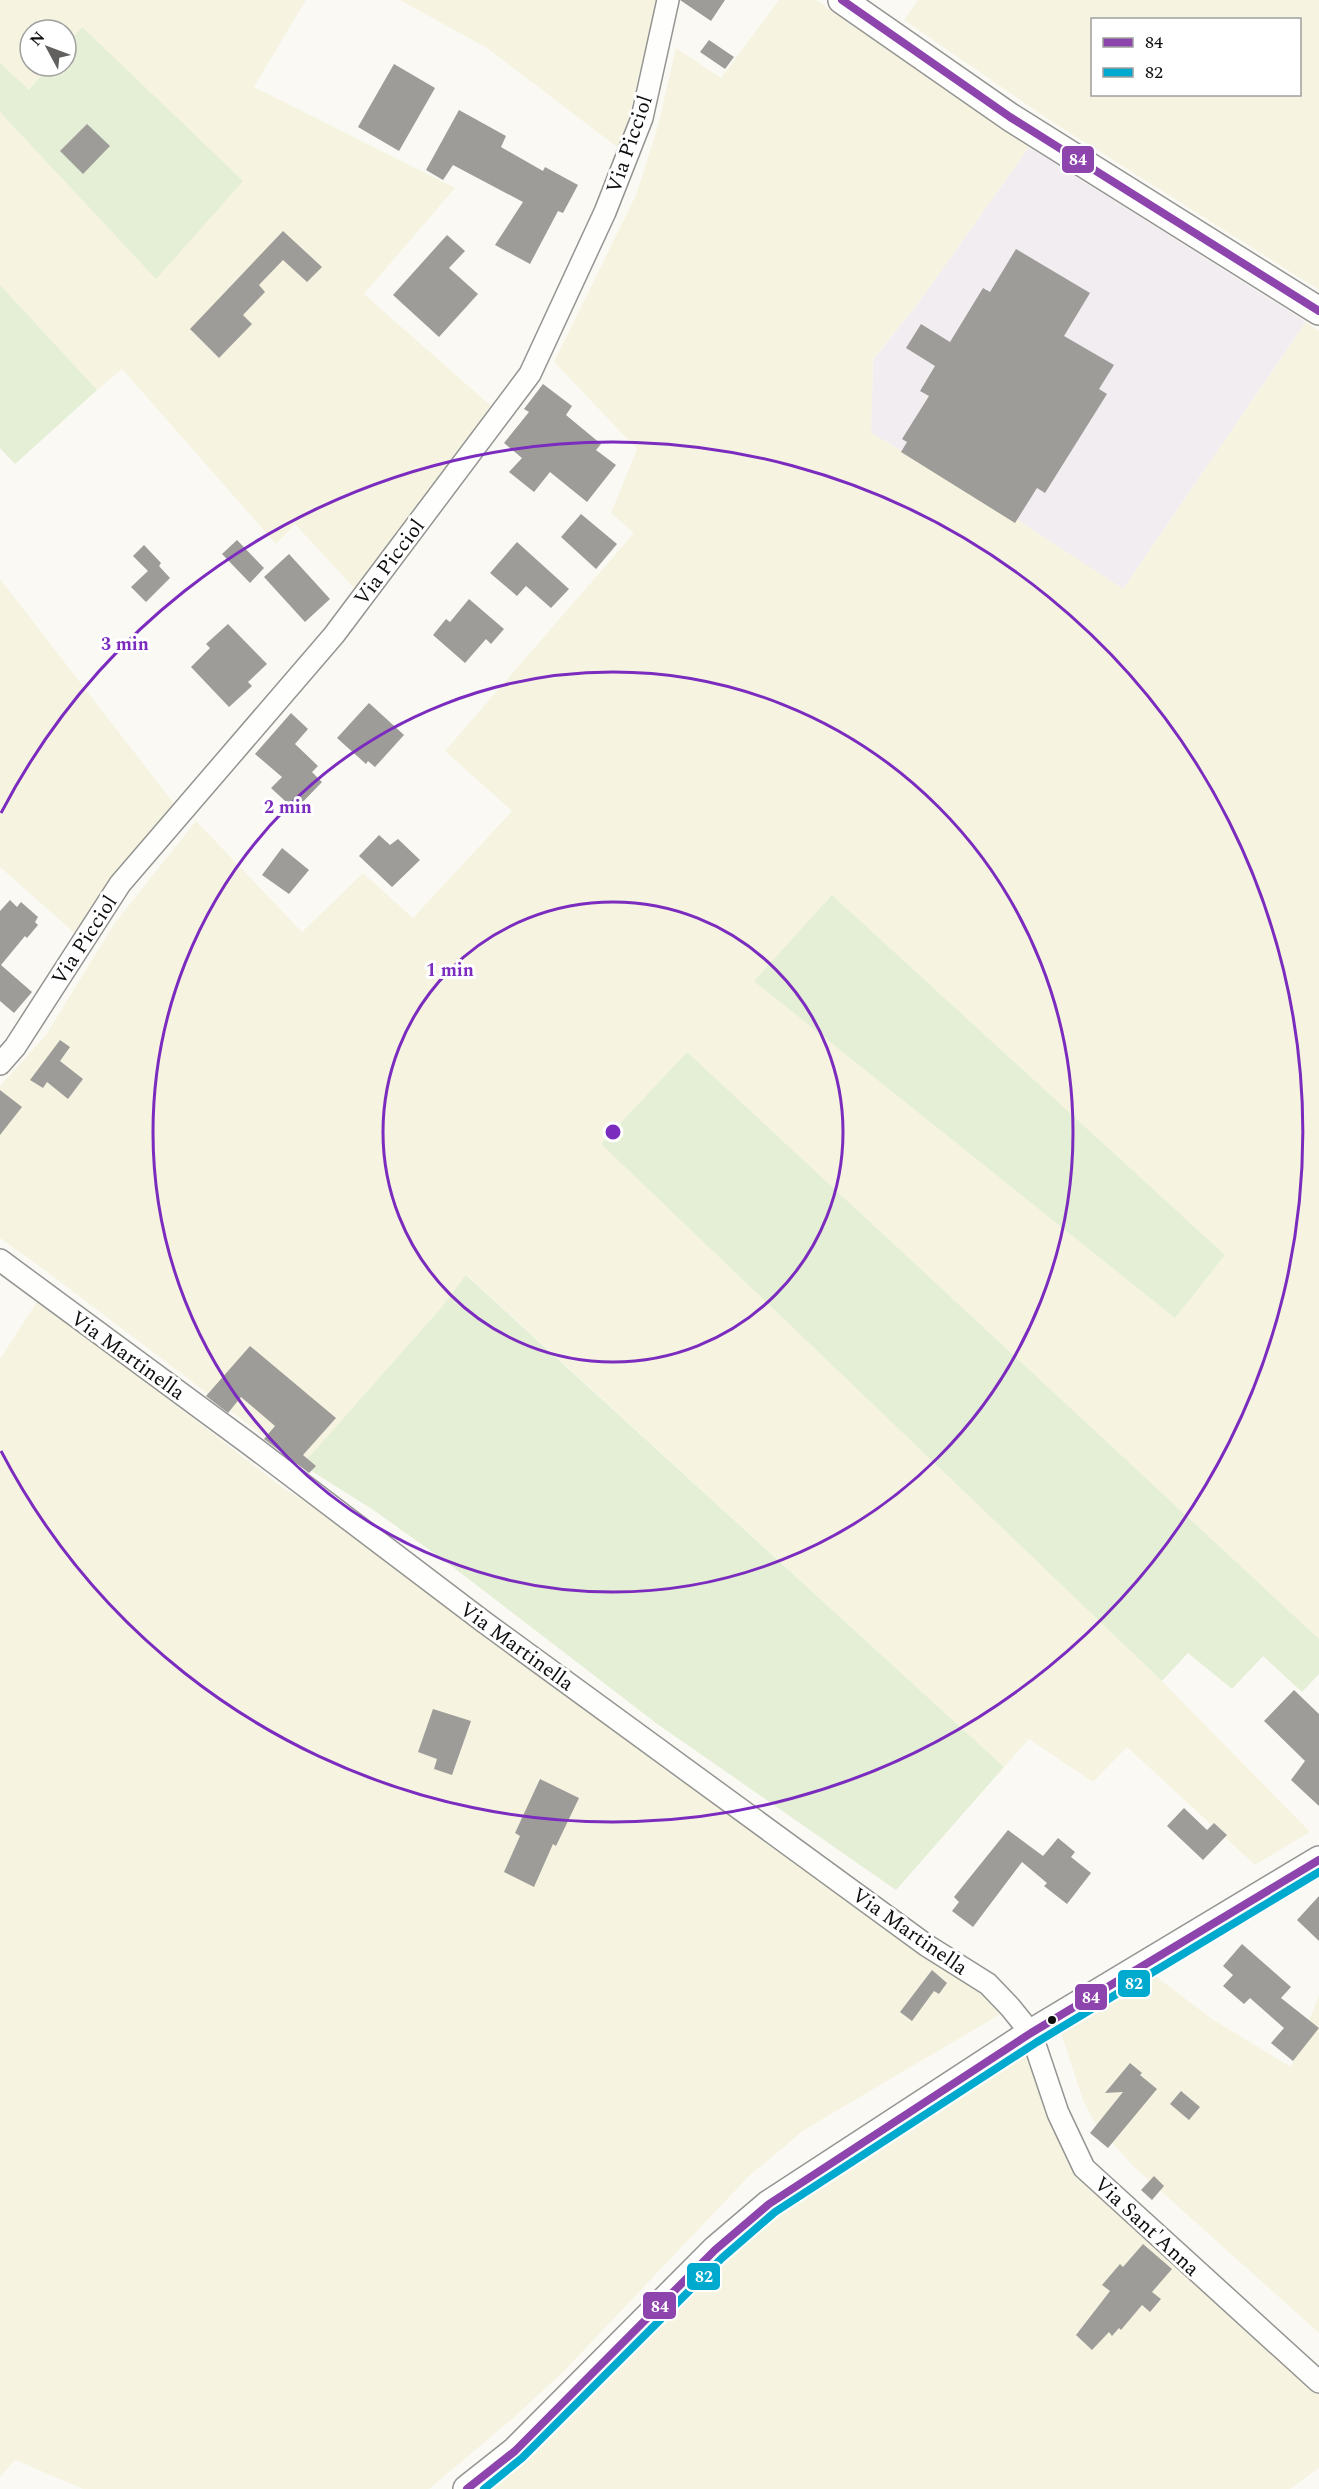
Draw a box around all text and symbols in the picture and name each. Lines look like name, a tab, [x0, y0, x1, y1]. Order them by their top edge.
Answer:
north arrow	[18, 18, 78, 78]
legend	[1091, 18, 1301, 96]
text: N	[24, 26, 51, 52]
text: 84	[1145, 29, 1163, 56]
text: 82	[1145, 59, 1163, 86]
street label: Via Picciol	[598, 91, 662, 198]
line badge: 84	[1061, 145, 1095, 174]
text: 84	[1069, 148, 1087, 172]
street label: Via Picciol	[346, 512, 433, 613]
text: 3 min	[101, 631, 149, 658]
text: 2 min	[264, 794, 312, 821]
street label: Via Picciol	[44, 889, 126, 992]
text: 1 min	[426, 957, 474, 984]
centre of rings	[603, 1122, 623, 1142]
street label: Via Martinella	[63, 1303, 192, 1409]
street label: Via Martinella	[452, 1594, 581, 1700]
street label: Via Martinella	[845, 1880, 975, 1984]
line badge: 82	[1117, 1969, 1151, 1998]
text: 82	[1125, 1972, 1143, 1996]
line badge: 84	[1074, 1983, 1108, 2011]
text: 84	[1082, 1986, 1100, 2010]
unlabelled marker	[1046, 2014, 1058, 2026]
street label: Via Sant'Anna	[1086, 2169, 1207, 2285]
line badge: 82	[686, 2262, 721, 2291]
text: 82	[695, 2265, 713, 2289]
line badge: 84	[642, 2291, 677, 2320]
text: 84	[651, 2295, 669, 2319]

